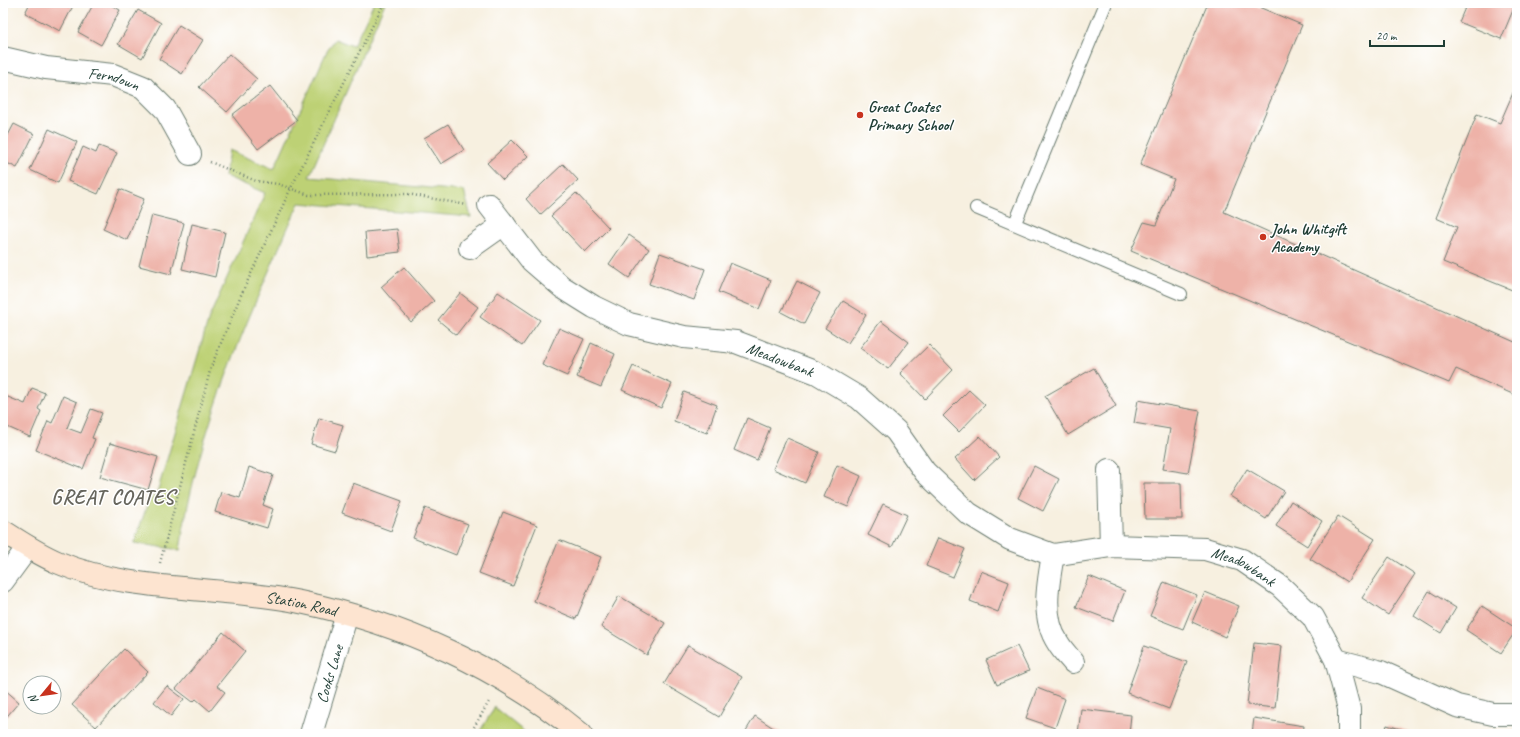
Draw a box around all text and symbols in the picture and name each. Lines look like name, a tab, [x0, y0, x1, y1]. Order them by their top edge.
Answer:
scale bar	[1370, 22, 1444, 48]
text: 20 m	[1376, 28, 1398, 44]
street label: Ferndown	[87, 63, 143, 96]
place label: Great Coates Primary School	[868, 97, 955, 135]
marker: Great Coates Primary School	[855, 110, 865, 120]
place label: John Whitgift Academy	[1270, 219, 1348, 257]
marker: John Whitgift Academy	[1258, 232, 1268, 242]
street label: Meadowbank	[743, 338, 817, 382]
district label: GREAT COATES	[51, 485, 179, 510]
street label: Meadowbank	[1209, 542, 1280, 592]
street label: Station Road	[264, 587, 342, 622]
street label: Cooks Lane	[312, 641, 349, 705]
north arrow	[22, 675, 62, 715]
text: N	[24, 692, 41, 706]

